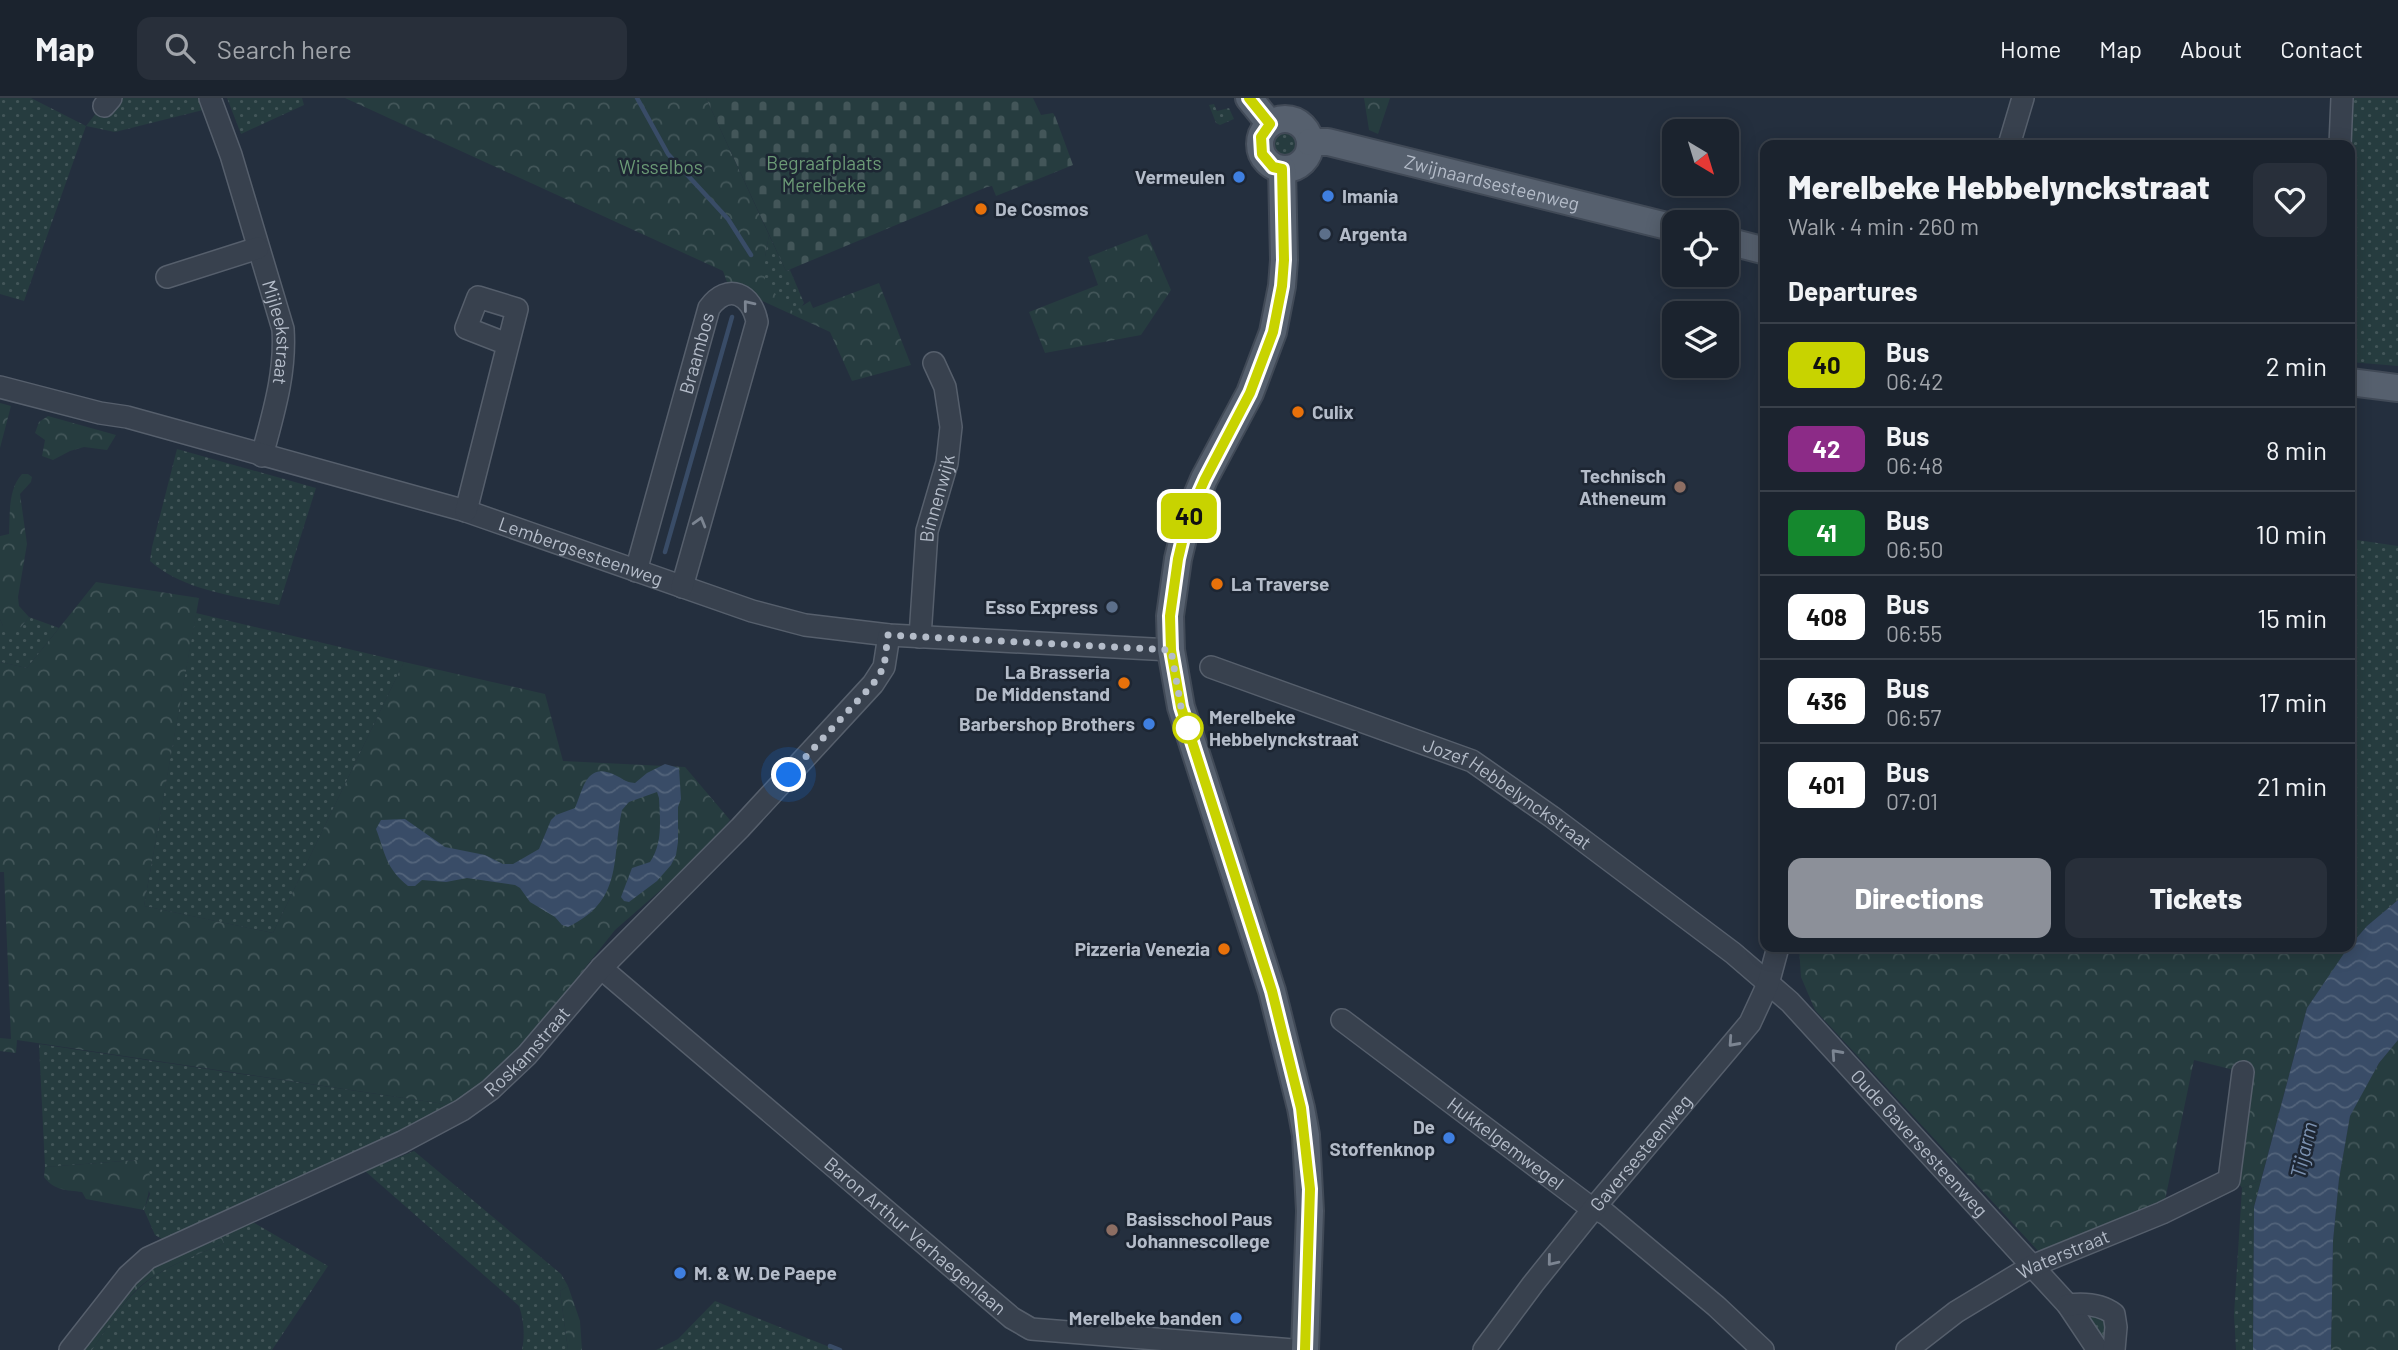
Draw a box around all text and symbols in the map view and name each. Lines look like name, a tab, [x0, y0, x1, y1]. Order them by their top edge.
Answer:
search box	[137, 17, 627, 80]
text: Map	[35, 28, 95, 68]
icon: search	[161, 29, 199, 67]
text: Search here	[217, 33, 352, 64]
text: Home	[2000, 34, 2061, 63]
text: Map	[2099, 34, 2142, 63]
text: About	[2180, 34, 2242, 63]
text: Contact	[2280, 34, 2363, 63]
north arrow	[1662, 119, 1740, 196]
map controls	[1662, 119, 1739, 378]
street label: Zwijnaardsesteenweg	[1402, 149, 1582, 215]
park label: Begraafplaats Merelbeke	[766, 151, 882, 196]
park label: Wisselbos	[619, 155, 703, 178]
button: heart	[2253, 163, 2327, 237]
place label: Vermeulen	[1135, 165, 1225, 188]
text: Merelbeke Hebbelynckstraat	[1788, 166, 2210, 206]
marker: Vermeulen	[1231, 169, 1247, 185]
place label: Imania	[1342, 184, 1398, 207]
marker: Imania	[1320, 188, 1336, 204]
place label: De Cosmos	[995, 197, 1089, 220]
marker: De Cosmos	[973, 201, 989, 217]
button: locate	[1662, 210, 1739, 287]
text: Walk · 4 min · 260 m	[1788, 212, 1979, 240]
place label: Argenta	[1339, 222, 1407, 245]
marker: Argenta	[1317, 226, 1333, 242]
text: Departures	[1788, 275, 1918, 306]
street label: Mijleekstraat	[258, 277, 295, 387]
one-way arrow	[744, 301, 757, 313]
button: layers	[1662, 301, 1739, 378]
street label: Braambos	[674, 310, 718, 397]
text: Bus	[1886, 336, 1929, 367]
text: 40	[1812, 350, 1841, 379]
text: 2 min	[2266, 350, 2327, 381]
text: 06:42	[1886, 367, 1944, 395]
place label: Culix	[1312, 400, 1354, 423]
marker: Culix	[1290, 404, 1306, 420]
text: Bus	[1886, 420, 1929, 451]
text: 42	[1813, 434, 1840, 463]
text: 8 min	[2266, 434, 2327, 465]
text: 06:48	[1886, 451, 1943, 479]
street label: Binnenwijk	[914, 454, 959, 543]
place label: Technisch Atheneum	[1579, 464, 1666, 509]
marker: Technisch Atheneum	[1672, 479, 1688, 495]
line badge: 40	[1158, 493, 1220, 539]
text: 40	[1175, 501, 1203, 530]
text: Bus	[1886, 504, 1929, 535]
street label: Lembergsesteenweg	[496, 511, 666, 590]
one-way arrow	[692, 516, 707, 528]
text: 41	[1816, 518, 1837, 547]
text: 10 min	[2256, 518, 2327, 549]
text: 06:50	[1886, 535, 1943, 563]
place label: La Traverse	[1231, 572, 1329, 595]
marker: La Traverse	[1209, 576, 1225, 592]
text: Bus	[1886, 588, 1929, 619]
place label: Esso Express	[985, 595, 1098, 618]
marker: Esso Express	[1104, 599, 1120, 615]
text: 408	[1806, 602, 1847, 631]
text: 15 min	[2257, 602, 2327, 633]
text: 06:55	[1886, 619, 1942, 647]
place label: La Brasseria De Middenstand	[976, 660, 1110, 705]
text: Bus	[1886, 672, 1929, 703]
marker: La Brasseria De Middenstand	[1116, 675, 1132, 691]
text: 436	[1806, 686, 1847, 715]
text: 17 min	[2258, 686, 2327, 717]
text: 06:57	[1886, 703, 1941, 731]
place label: Merelbeke Hebbelynckstraat	[1209, 705, 1359, 750]
place label: Barbershop Brothers	[959, 712, 1135, 735]
marker: Merelbeke Hebbelynckstraat	[1173, 713, 1203, 743]
marker: Barbershop Brothers	[1141, 716, 1157, 732]
street label: Jozef Hebbelynckstraat	[1420, 732, 1597, 854]
text: Bus	[1886, 756, 1929, 787]
your location	[771, 757, 806, 792]
text: 401	[1808, 770, 1845, 799]
text: 21 min	[2257, 770, 2327, 801]
text: 07:01	[1886, 787, 1938, 815]
button: Directions	[1788, 858, 2051, 938]
button: Tickets	[2065, 858, 2327, 938]
place label: Pizzeria Venezia	[1075, 937, 1210, 960]
marker: Pizzeria Venezia	[1216, 941, 1232, 957]
street label: Roskamstraat	[479, 1001, 574, 1101]
one-way arrow	[1729, 1034, 1742, 1047]
one-way arrow	[1832, 1049, 1845, 1062]
street label: Oude Gaversesteenweg	[1846, 1064, 1993, 1221]
street label: Gaversesteenweg	[1584, 1089, 1696, 1216]
street label: Hukkelgemwegel	[1443, 1092, 1569, 1194]
place label: De Stoffenknop	[1330, 1115, 1435, 1160]
water label: Tijarm	[2284, 1119, 2321, 1180]
marker: De Stoffenknop	[1441, 1130, 1457, 1146]
street label: Baron Arthur Verhaegenlaan	[820, 1152, 1011, 1319]
place label: Basisschool Paus Johannescollege	[1126, 1207, 1272, 1252]
marker: Basisschool Paus Johannescollege	[1104, 1222, 1120, 1238]
street label: Waterstraat	[2012, 1224, 2112, 1284]
one-way arrow	[1547, 1253, 1560, 1265]
place label: M. & W. De Paepe	[694, 1261, 837, 1284]
marker: M. & W. De Paepe	[672, 1265, 688, 1281]
place label: Merelbeke banden	[1069, 1306, 1222, 1329]
marker: Merelbeke banden	[1228, 1310, 1244, 1326]

